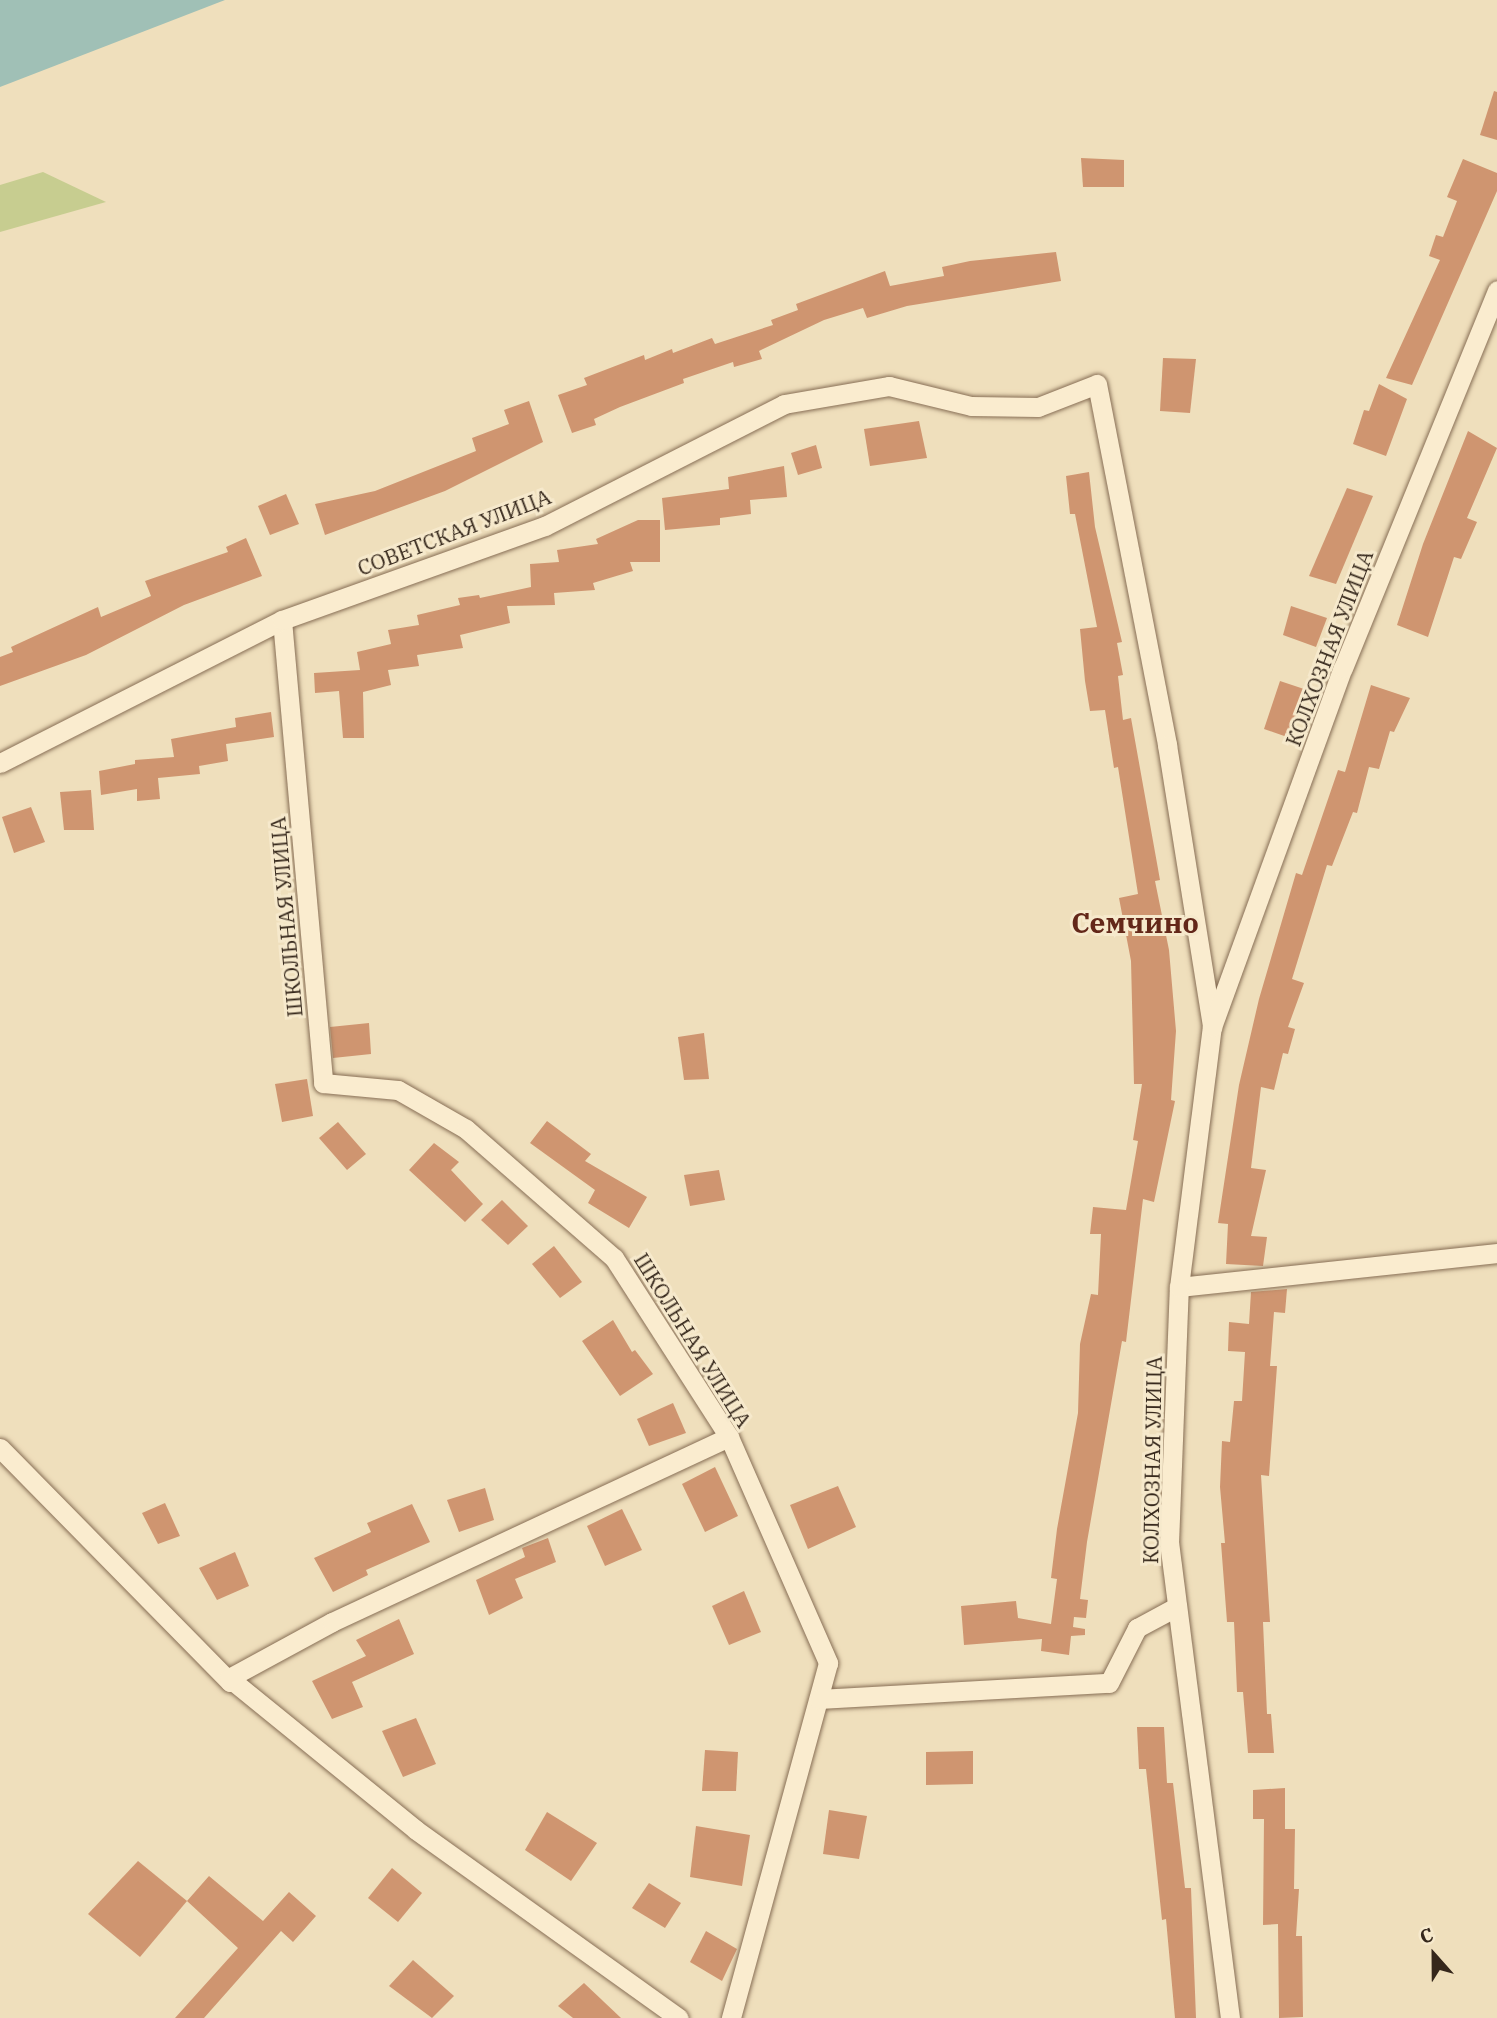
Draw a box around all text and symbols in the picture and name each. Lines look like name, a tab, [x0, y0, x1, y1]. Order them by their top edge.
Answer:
street label: СОВЕТСКАЯ УЛИЦА	[354, 484, 554, 580]
street label: КОЛХОЗНАЯ УЛИЦА	[1280, 546, 1378, 750]
street label: ШКОЛЬНАЯ УЛИЦА	[265, 816, 307, 1018]
district label: Семчино	[1071, 906, 1199, 940]
street label: ШКОЛЬНАЯ УЛИЦА	[629, 1248, 757, 1432]
street label: КОЛХОЗНАЯ УЛИЦА	[1138, 1356, 1166, 1564]
north arrow	[1399, 1920, 1469, 1990]
text: С	[1416, 1922, 1437, 1949]

